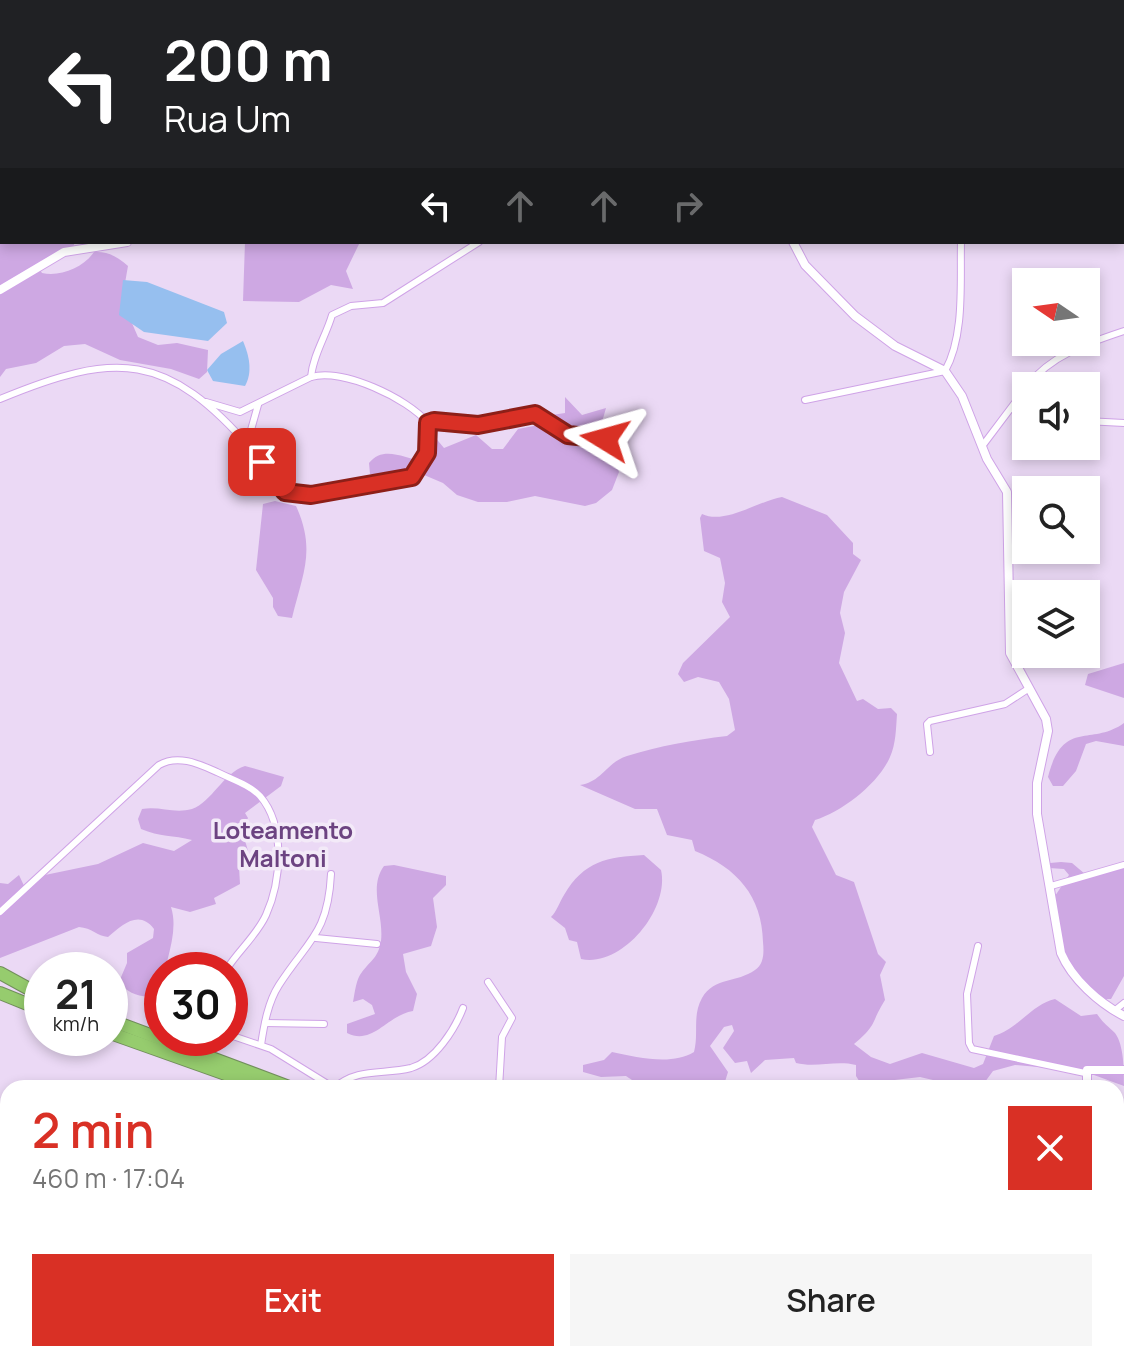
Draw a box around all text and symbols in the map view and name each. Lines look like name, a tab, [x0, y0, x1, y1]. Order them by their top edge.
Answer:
text: 200 m	[164, 21, 333, 98]
icon: left	[32, 32, 136, 136]
text: Rua Um	[164, 94, 291, 143]
icon: left	[414, 184, 458, 228]
icon: ahead	[498, 184, 542, 228]
icon: ahead	[582, 184, 626, 228]
icon: right	[666, 184, 710, 228]
north arrow	[1012, 268, 1100, 356]
map controls	[1012, 268, 1100, 668]
button: sound	[1012, 372, 1100, 460]
position arrow	[563, 397, 647, 481]
pin	[228, 428, 296, 496]
icon: arrive	[240, 440, 284, 484]
button: search	[1012, 476, 1100, 564]
button: layers	[1012, 580, 1100, 668]
district label: Loteamento Maltoni	[213, 813, 353, 874]
speed limit sign: 30	[144, 952, 248, 1056]
text: 21	[55, 966, 97, 1021]
text: km/h	[53, 1010, 99, 1037]
text: 2 min	[32, 1097, 154, 1162]
button: close	[1008, 1106, 1092, 1190]
text: 460 m · 17:04	[32, 1160, 185, 1196]
button: Exit	[32, 1254, 554, 1346]
button: Share	[570, 1254, 1092, 1346]

